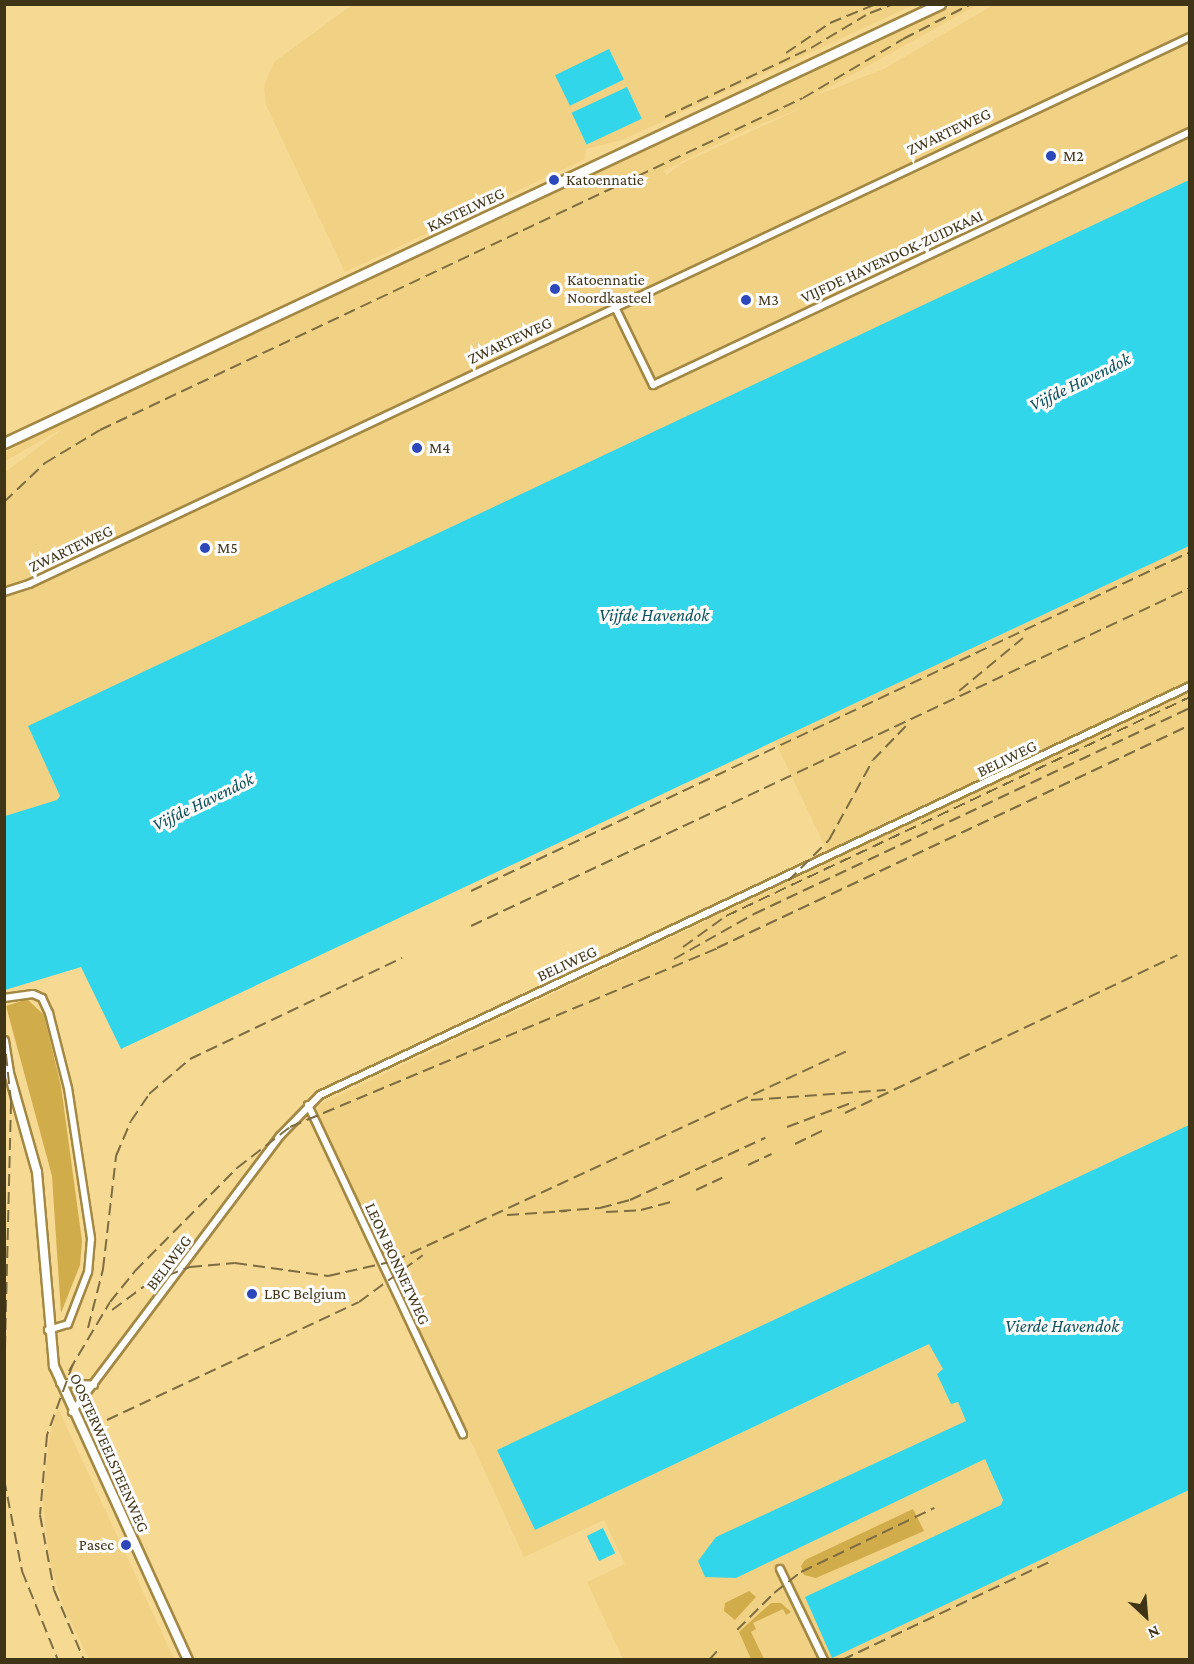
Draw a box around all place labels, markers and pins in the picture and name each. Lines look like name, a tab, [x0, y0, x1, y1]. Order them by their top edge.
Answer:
place label: M2	[1063, 146, 1084, 166]
marker: M2	[1044, 149, 1058, 163]
place label: Katoennatie	[566, 170, 644, 190]
marker: Katoennatie	[547, 173, 561, 187]
place label: Katoennatie Noordkasteel	[567, 270, 652, 308]
marker: Katoennatie Noordkasteel	[548, 282, 562, 296]
place label: M3	[758, 290, 779, 310]
marker: M3	[739, 293, 753, 307]
place label: M4	[429, 438, 450, 458]
marker: M4	[410, 441, 424, 455]
place label: M5	[217, 538, 238, 558]
marker: M5	[198, 541, 212, 555]
place label: LBC Belgium	[264, 1284, 346, 1304]
marker: LBC Belgium	[245, 1287, 259, 1301]
place label: Pasec	[79, 1535, 114, 1555]
marker: Pasec	[119, 1538, 133, 1552]

